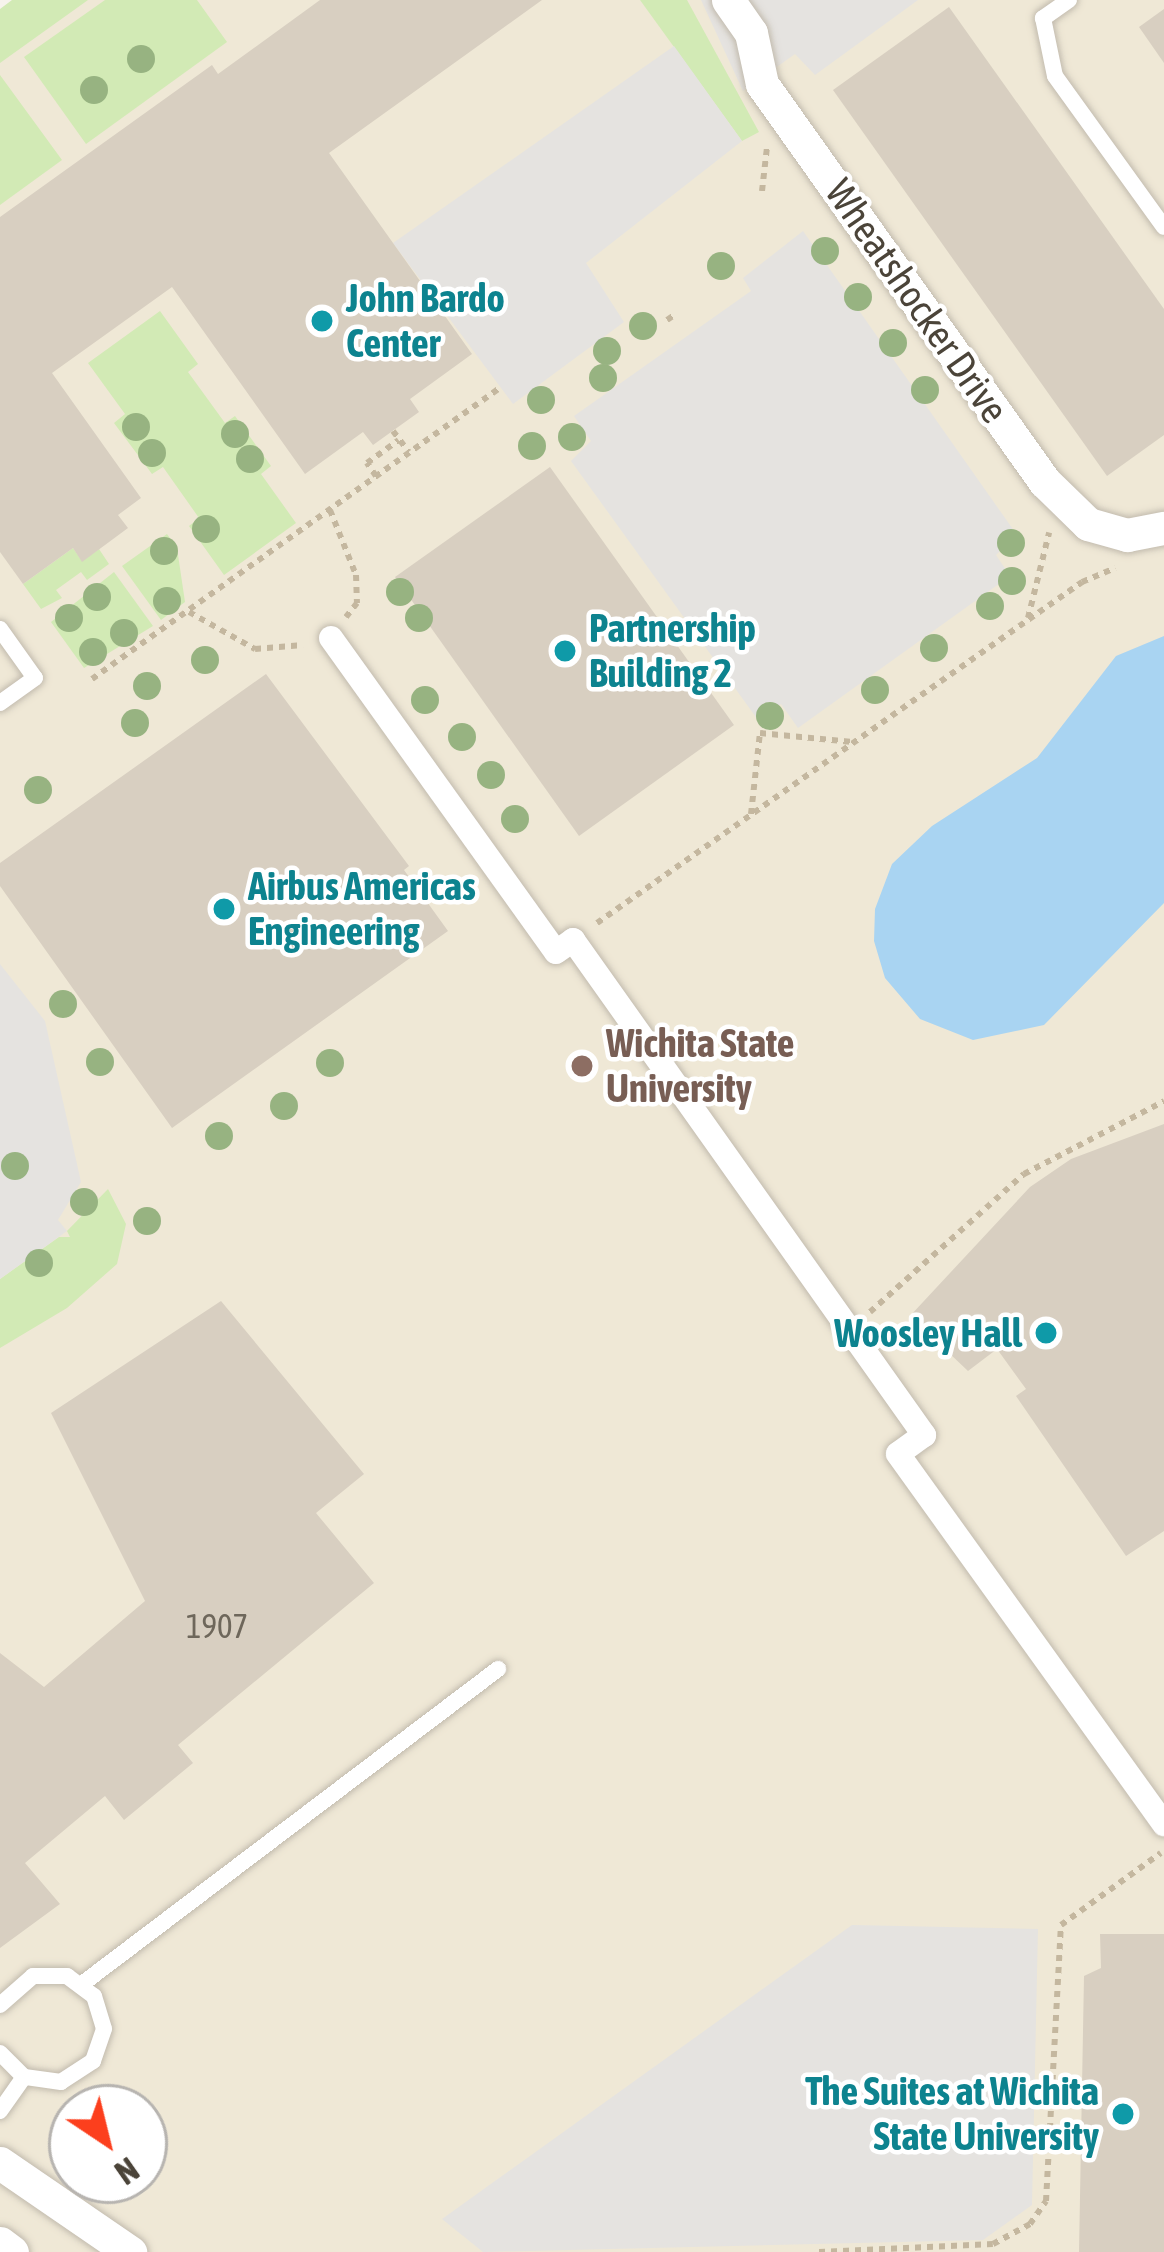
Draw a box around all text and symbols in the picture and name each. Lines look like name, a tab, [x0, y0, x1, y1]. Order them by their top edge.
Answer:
street label: Wheatshocker Drive	[816, 170, 1018, 432]
place label: John Bardo Center	[346, 276, 505, 367]
marker: John Bardo Center	[309, 308, 335, 334]
place label: Partnership Building 2	[589, 606, 756, 697]
marker: Partnership Building 2	[552, 638, 578, 664]
place label: Airbus Americas Engineering	[248, 864, 476, 955]
marker: Airbus Americas Engineering	[211, 896, 237, 922]
place label: Wichita State University	[606, 1021, 795, 1112]
marker: Wichita State University	[569, 1053, 595, 1079]
place label: Woosley Hall	[834, 1310, 1022, 1356]
marker: Woosley Hall	[1033, 1320, 1059, 1346]
house number: 1907	[186, 1607, 248, 1647]
place label: The Suites at Wichita State University	[805, 2069, 1099, 2160]
north arrow	[48, 2084, 168, 2204]
marker: The Suites at Wichita State University	[1110, 2101, 1136, 2127]
text: N	[108, 2150, 146, 2192]

